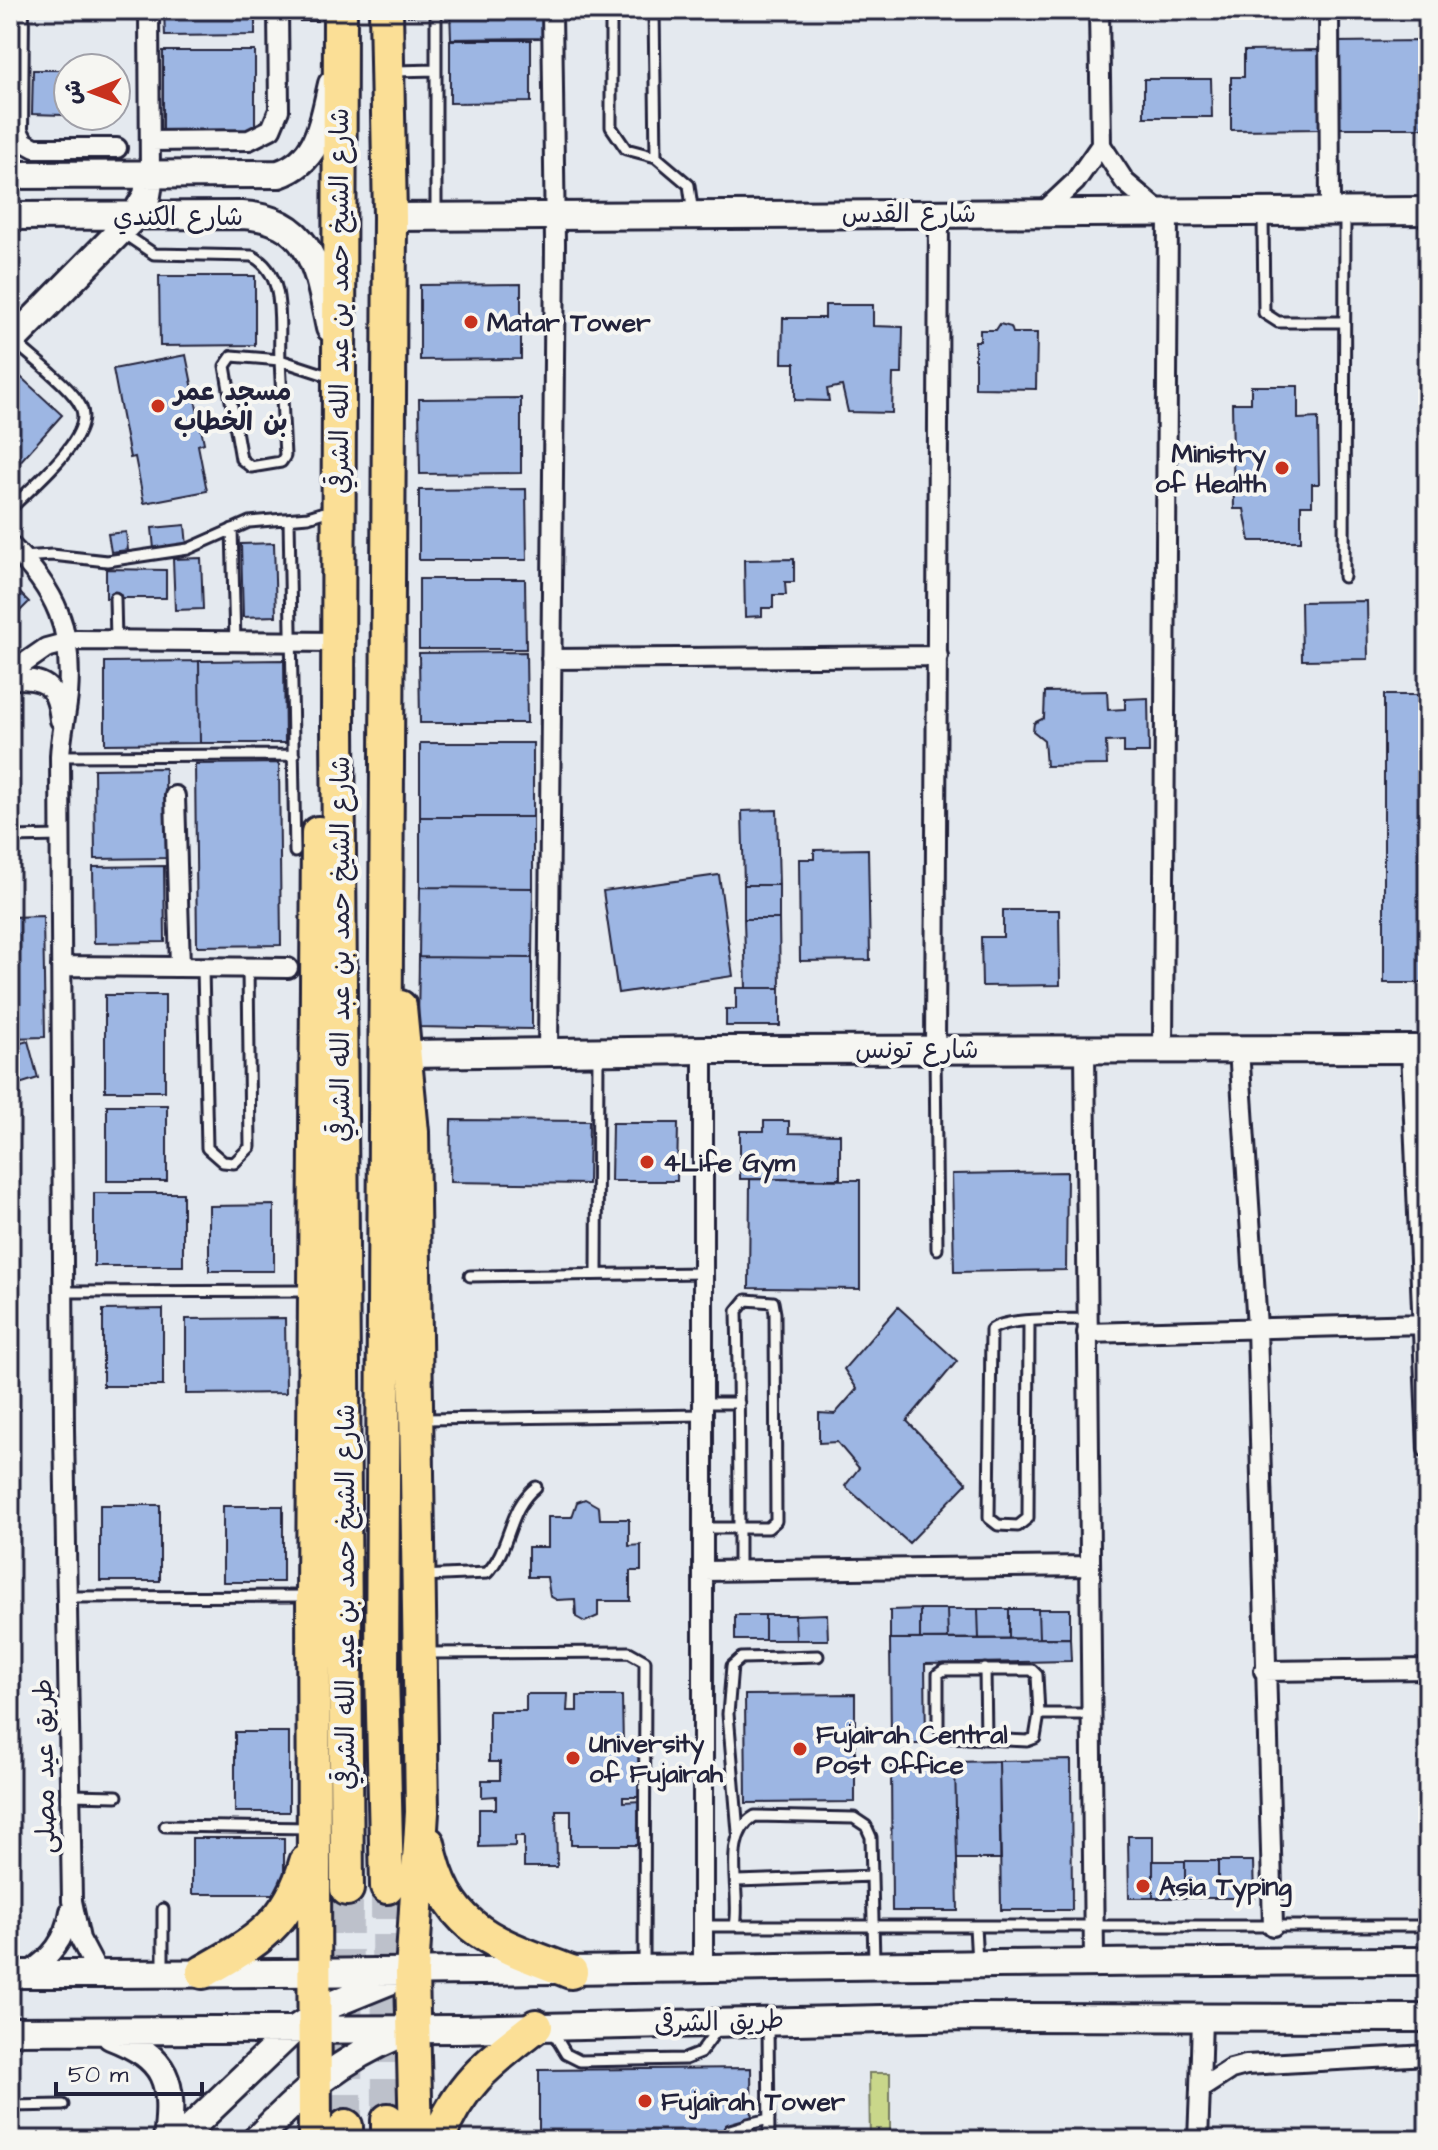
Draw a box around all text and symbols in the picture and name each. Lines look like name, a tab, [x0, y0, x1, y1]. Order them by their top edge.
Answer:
north arrow	[52, 52, 132, 132]
text: ش	[58, 80, 89, 105]
street label: شارع الشيخ حمد بن عبد الله الشرقي	[322, 108, 358, 494]
street label: شارع القدس	[842, 196, 976, 232]
street label: شارع الكندي	[113, 199, 243, 235]
place label: Matar Tower	[487, 305, 651, 341]
marker: Matar Tower	[462, 313, 480, 331]
place label: مسجد عمر بن الخطاب	[171, 374, 291, 440]
marker: مسجد عمر بن الخطاب	[149, 397, 167, 415]
place label: Ministry of Health	[1155, 436, 1267, 502]
marker: Ministry of Health	[1273, 459, 1291, 477]
street label: شارع الشيخ حمد بن عبد الله الشرقي	[323, 756, 359, 1142]
street label: شارع تونس	[855, 1032, 979, 1068]
place label: 4Life Gym	[663, 1145, 796, 1184]
marker: 4Life Gym	[638, 1153, 656, 1171]
street label: شارع الشيخ حمد بن عبد الله الشرقي	[328, 1404, 364, 1790]
street label: طريق عيد مصلى	[25, 1678, 65, 1854]
place label: Fujairah Central Post Office	[816, 1717, 1008, 1783]
place label: University of Fujairah	[589, 1726, 724, 1792]
marker: Fujairah Central Post Office	[791, 1740, 809, 1758]
marker: University of Fujairah	[564, 1749, 582, 1767]
place label: Asia Typing	[1159, 1869, 1292, 1908]
marker: Asia Typing	[1134, 1877, 1152, 1895]
street label: طريق الشرقى	[654, 2002, 785, 2042]
scale bar	[56, 2046, 202, 2096]
text: 50 m	[68, 2058, 129, 2092]
place label: Fujairah Tower	[661, 2084, 846, 2120]
marker: Fujairah Tower	[636, 2092, 654, 2110]

